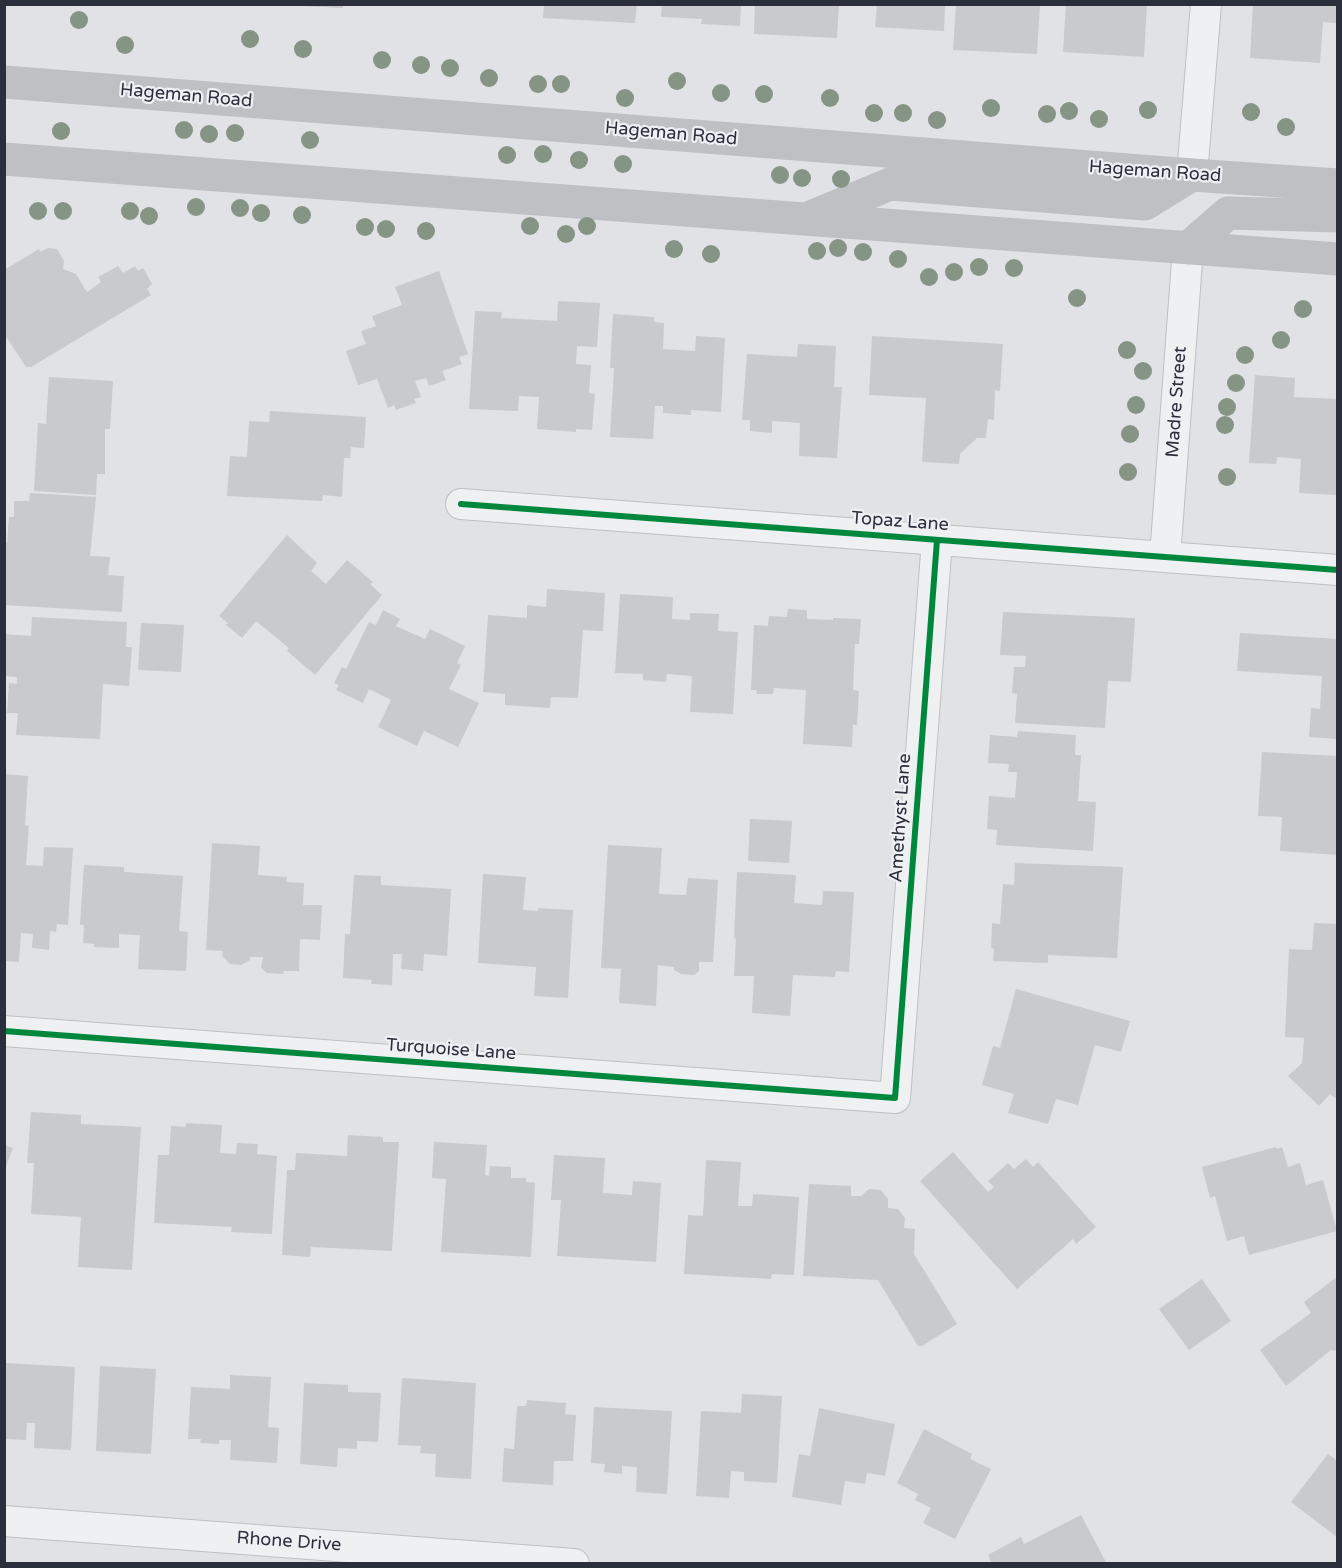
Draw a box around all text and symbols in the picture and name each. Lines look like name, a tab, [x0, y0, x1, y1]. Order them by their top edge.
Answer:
street label: Hageman Road	[119, 79, 253, 113]
street label: Hageman Road	[604, 117, 738, 151]
street label: Hageman Road	[1088, 157, 1222, 187]
street label: Madre Street	[1162, 345, 1192, 459]
street label: Topaz Lane	[851, 508, 949, 536]
street label: Amethyst Lane	[886, 753, 916, 883]
street label: Turquoise Lane	[385, 1035, 517, 1065]
street label: Rhone Drive	[236, 1528, 342, 1556]

